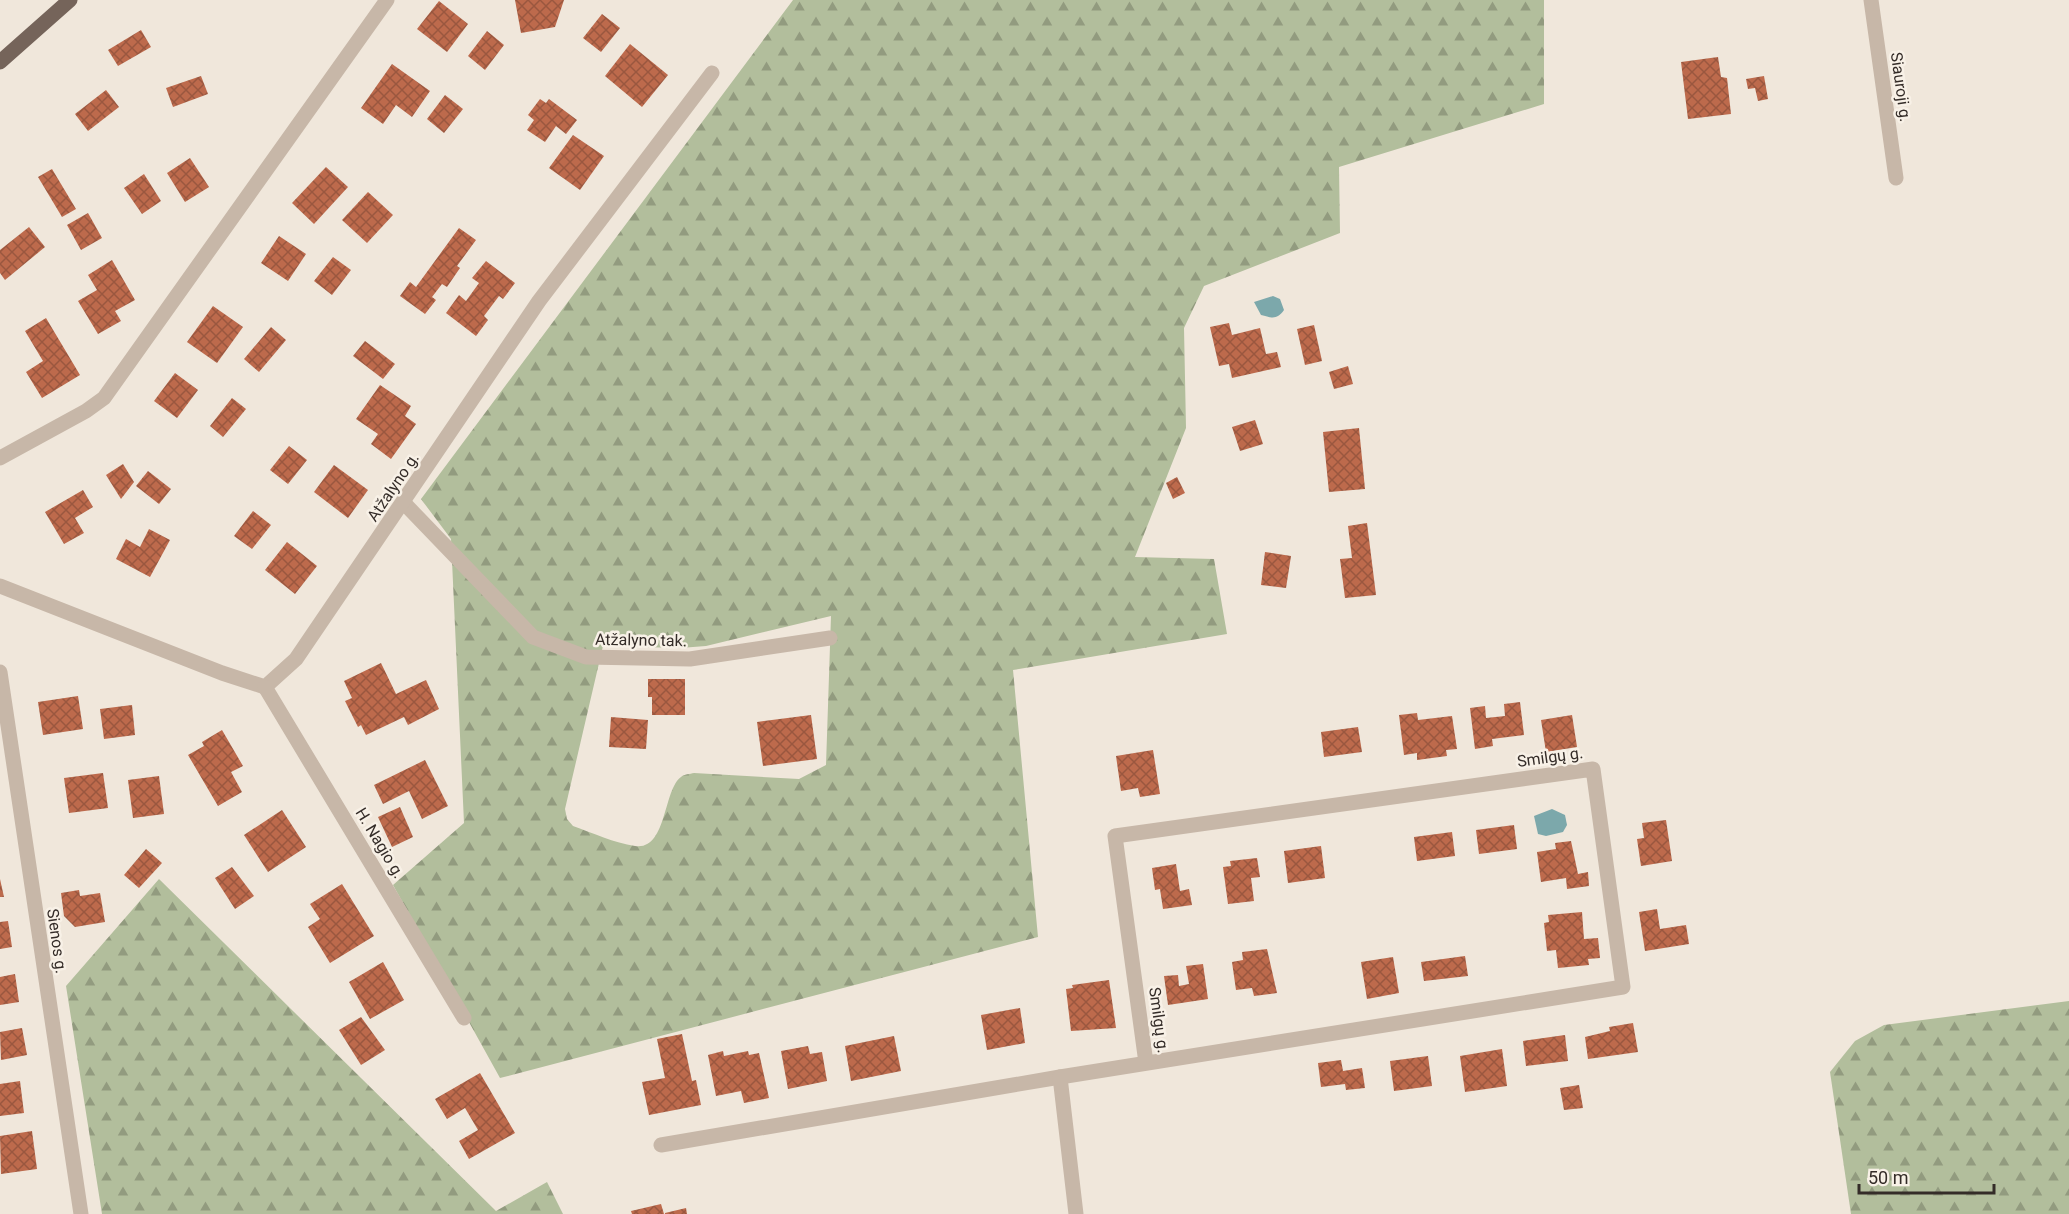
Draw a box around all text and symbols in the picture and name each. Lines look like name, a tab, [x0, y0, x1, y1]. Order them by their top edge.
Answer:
street label: Siauroji g.	[1887, 51, 1915, 123]
street label: Atžalyno g.	[363, 449, 423, 525]
street label: Atžalyno tak.	[595, 630, 687, 650]
street label: Smilgų g.	[1516, 743, 1584, 771]
street label: H. Nagio g.	[352, 804, 408, 882]
street label: Sienos g.	[43, 907, 71, 975]
street label: Smilgų g.	[1145, 986, 1173, 1054]
scale bar	[1859, 1157, 1994, 1195]
text: 50 m	[1868, 1167, 1908, 1188]

